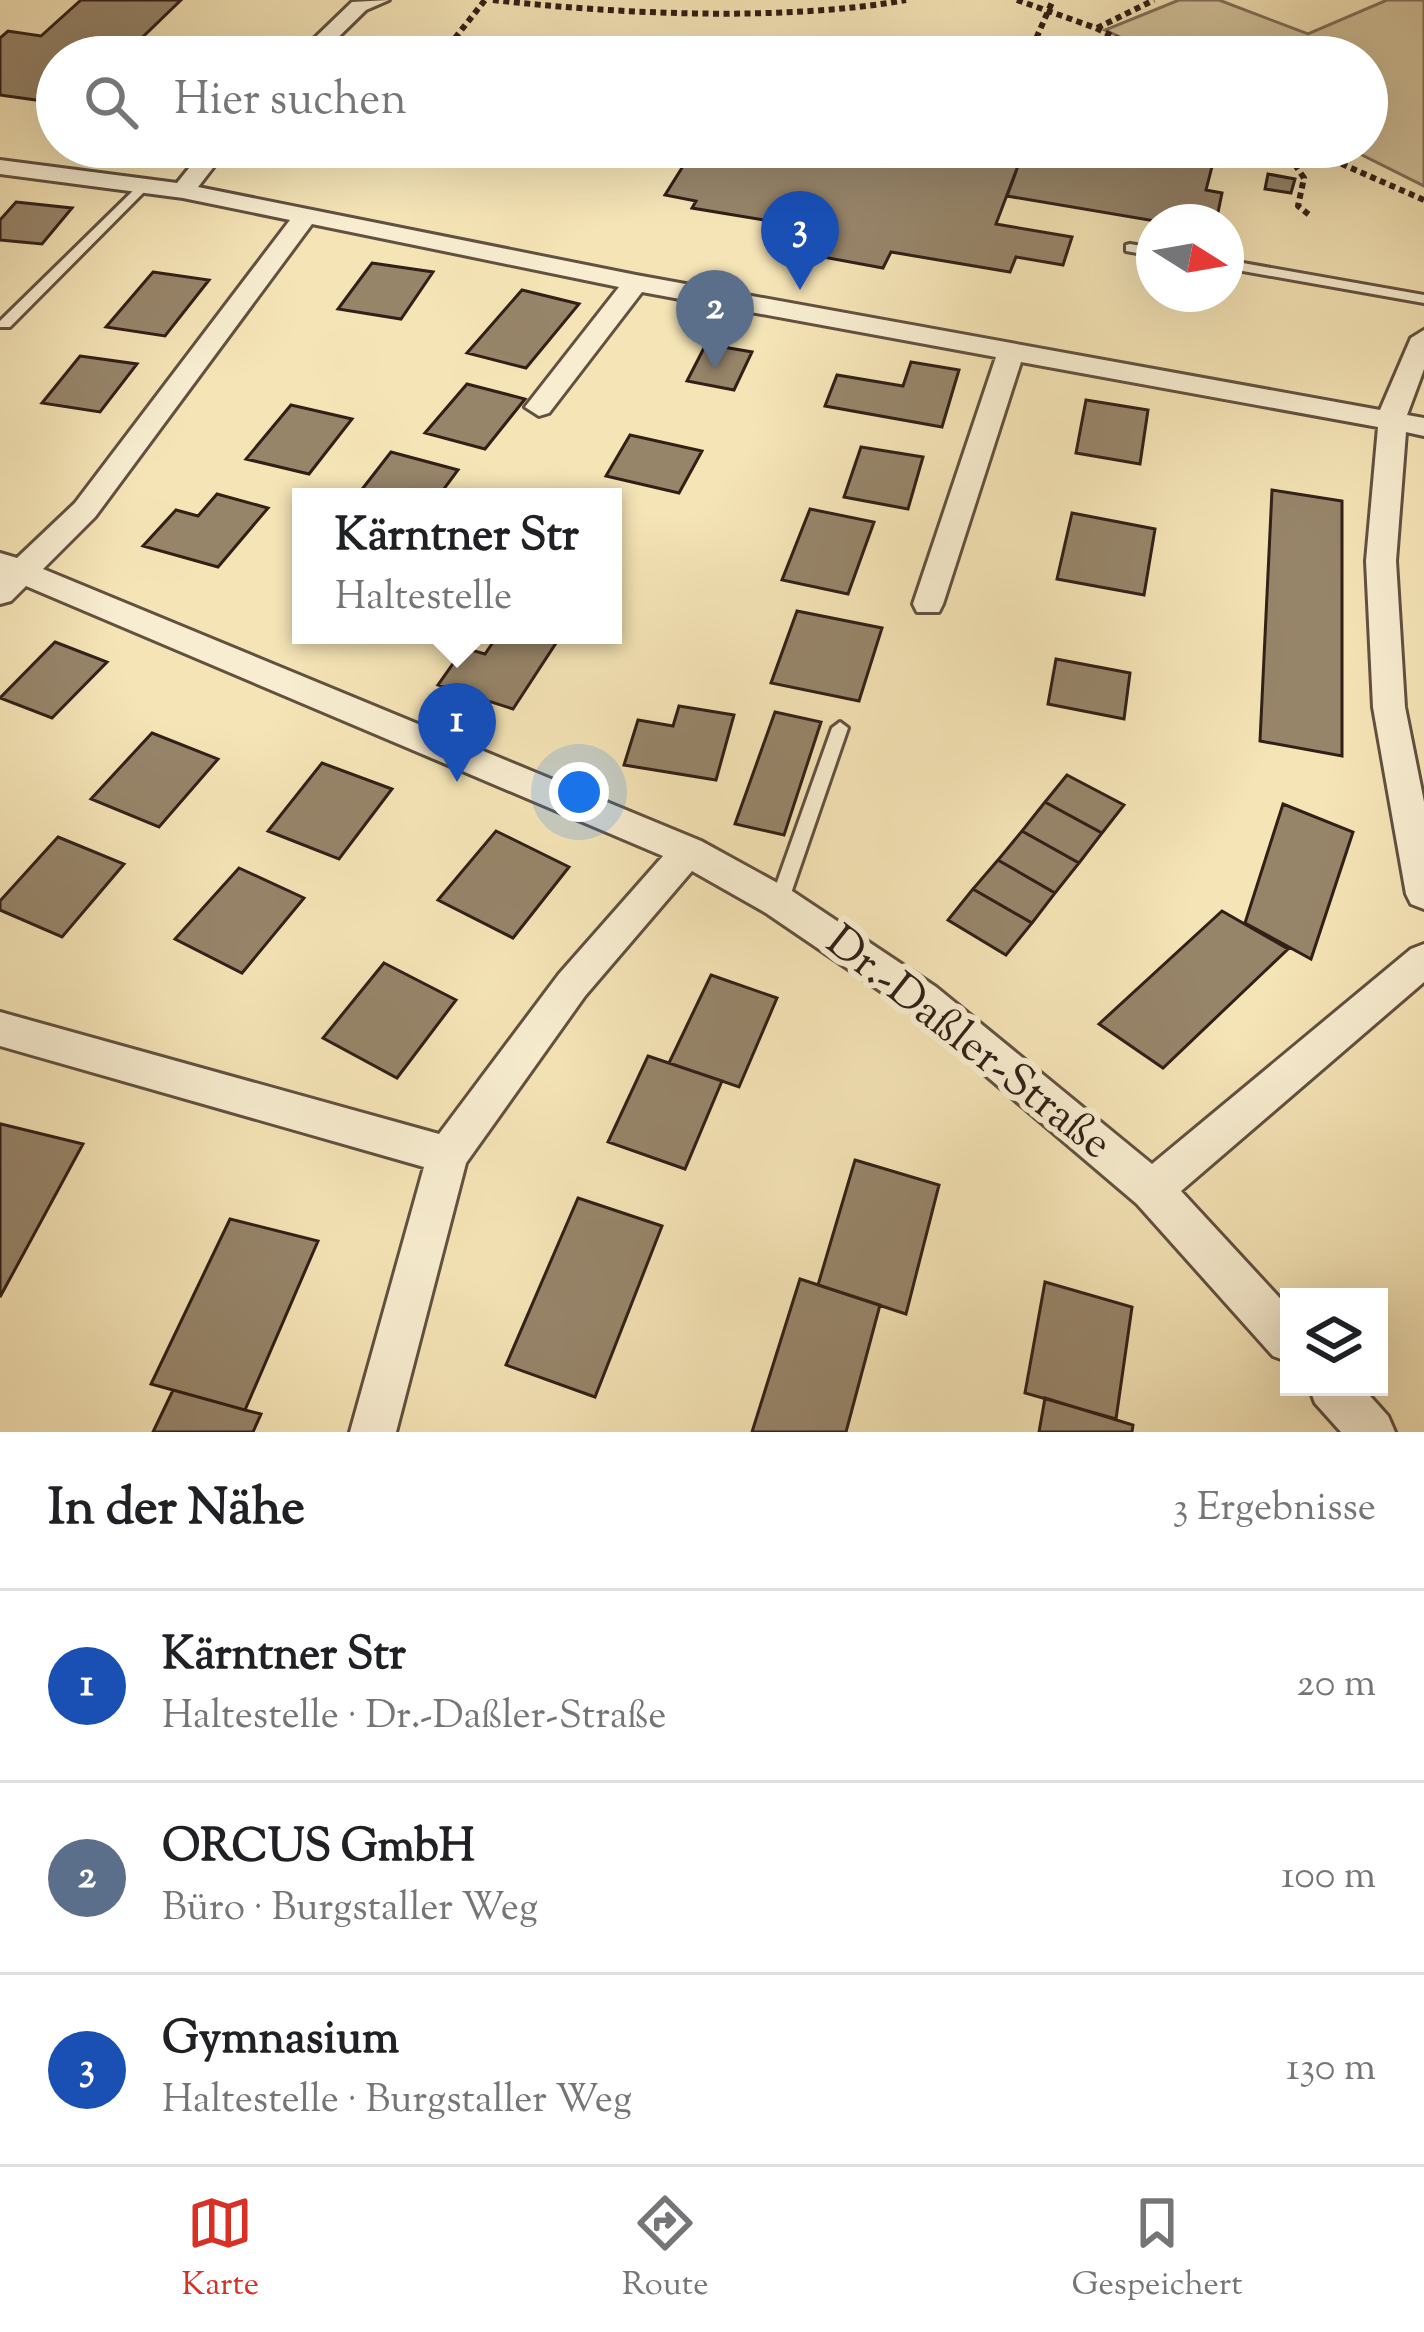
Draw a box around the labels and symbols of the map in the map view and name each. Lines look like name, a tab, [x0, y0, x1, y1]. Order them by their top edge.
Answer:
pin: 3	[761, 191, 839, 290]
north arrow	[1136, 204, 1244, 312]
pin: 2	[676, 270, 754, 369]
pin: 1	[418, 683, 496, 782]
your location	[549, 762, 609, 822]
street label: Dr.-Daßler-Straße	[810, 912, 1124, 1178]

